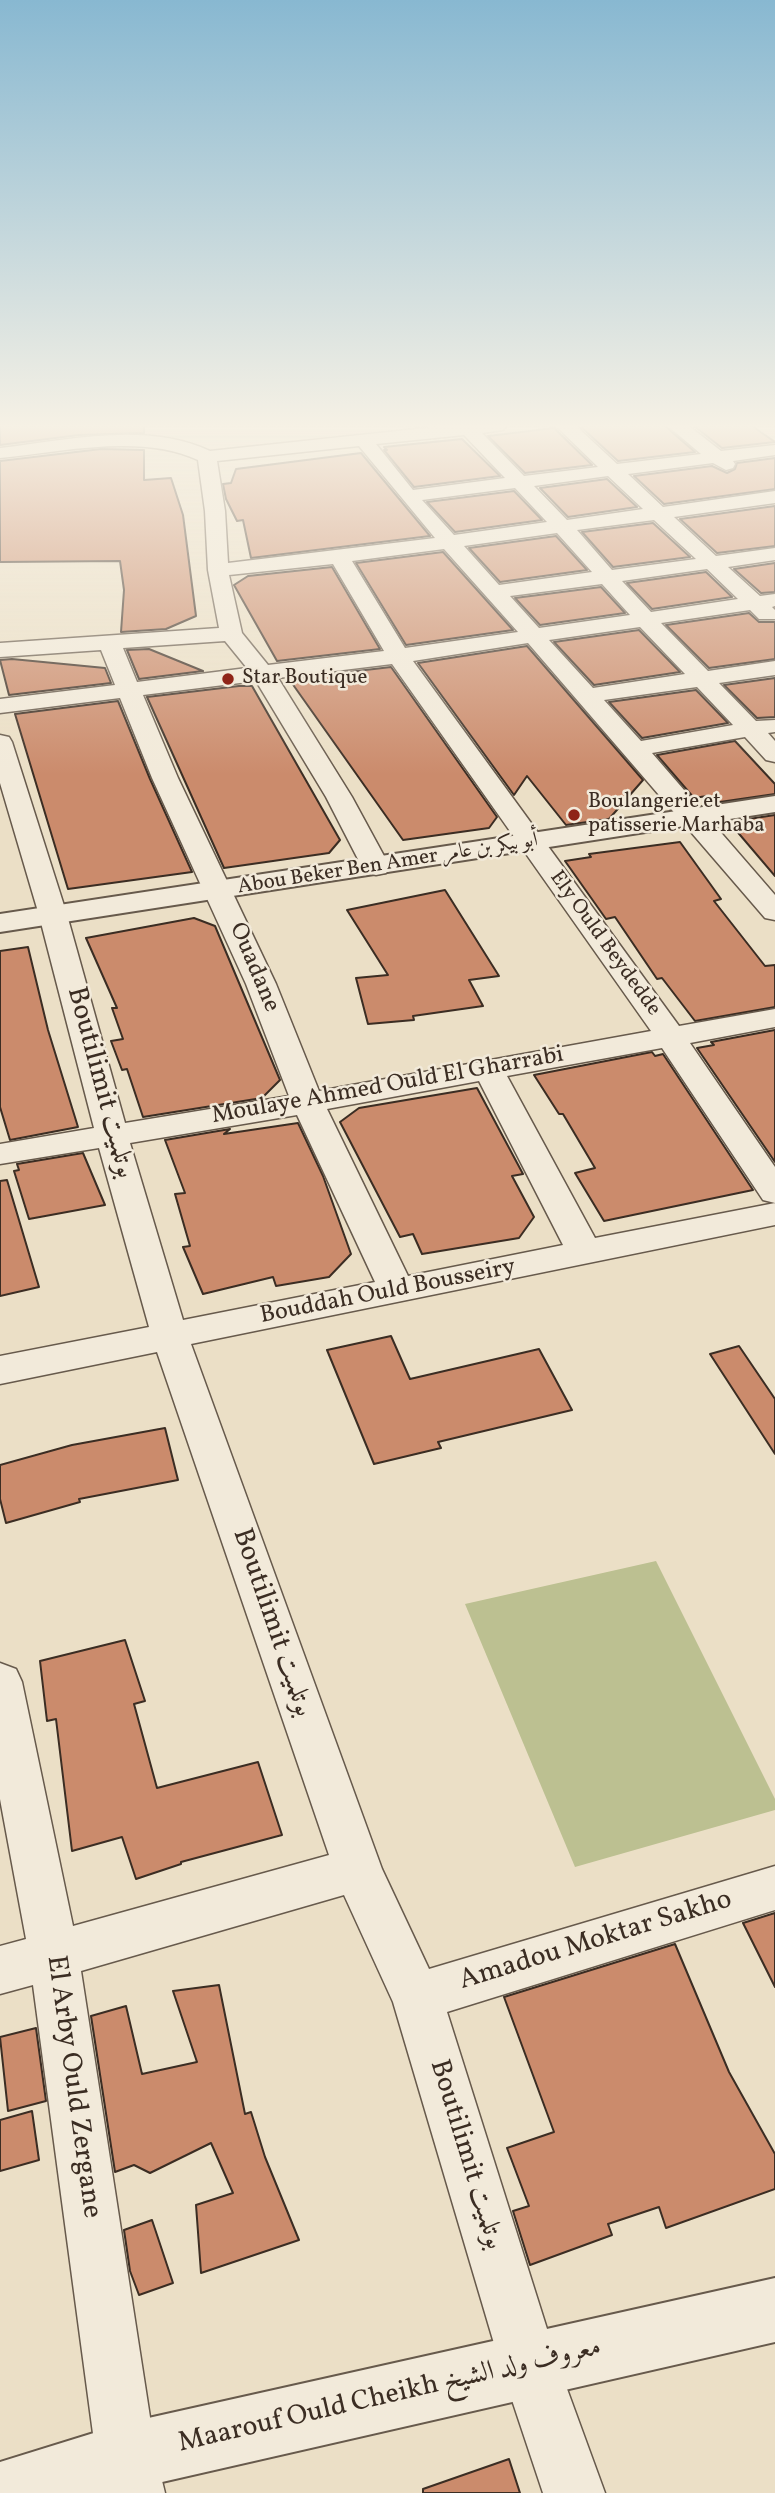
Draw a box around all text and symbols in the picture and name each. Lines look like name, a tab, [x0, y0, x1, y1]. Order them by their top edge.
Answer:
place label: Star Boutique	[242, 666, 367, 692]
marker: Star Boutique	[220, 671, 236, 687]
place label: Boulangerie et patisserie Marhaba	[588, 790, 765, 840]
marker: Boulangerie et patisserie Marhaba	[566, 807, 582, 823]
street label: Abou Beker Ben Amer أبو بيكر بن عامر	[236, 829, 540, 901]
street label: Ely Ould Beydedde	[543, 866, 665, 1022]
street label: Ouadane	[221, 919, 285, 1017]
street label: Boutilimit بوتلميت	[57, 984, 141, 1182]
street label: Moulaye Ahmed Ould El Gharrabi	[210, 1042, 566, 1132]
street label: Bouddah Ould Bousseiry	[258, 1254, 518, 1332]
street label: Boutilimit بوتلميت	[223, 1524, 319, 1722]
street label: Amadou Moktar Sakho	[456, 1885, 736, 1999]
street label: El Arby Ould Zergane	[37, 1953, 107, 2221]
street label: Boutilimit بوتلميت	[420, 2056, 510, 2254]
street label: Maarouf Ould Cheikh معروف ولد الشيخ	[175, 2332, 605, 2462]

